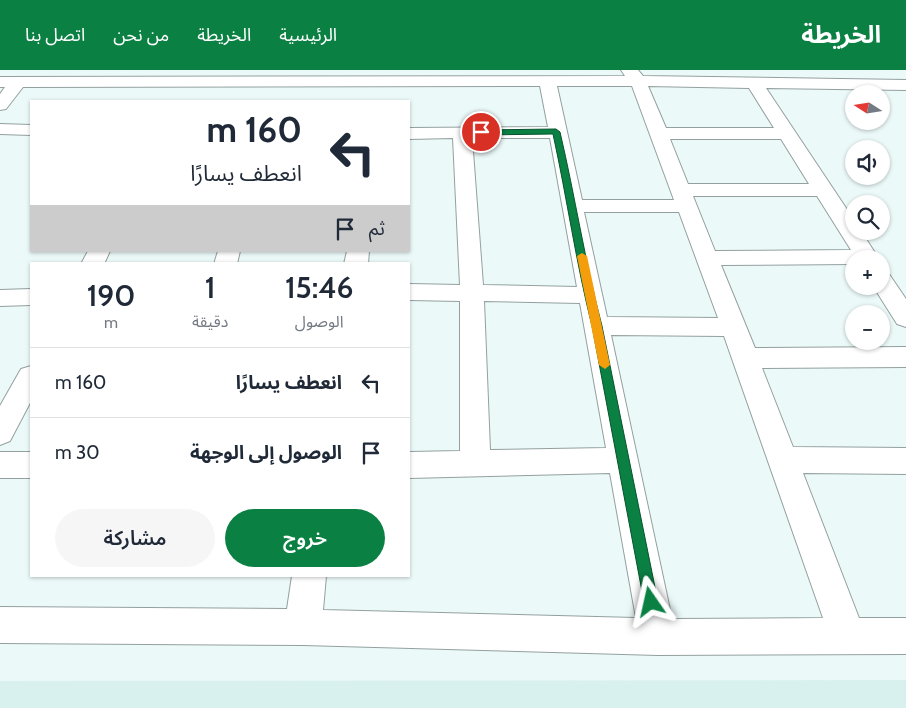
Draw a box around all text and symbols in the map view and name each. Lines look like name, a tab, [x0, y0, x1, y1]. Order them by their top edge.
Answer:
text: الخريطة	[801, 20, 881, 49]
text: اتصل بنا	[25, 24, 85, 46]
text: من نحن	[113, 24, 169, 46]
text: الخريطة	[197, 24, 251, 46]
text: الرئيسية	[279, 24, 337, 46]
north arrow	[845, 85, 890, 130]
map controls	[845, 85, 890, 350]
text: 160 m	[206, 108, 302, 151]
pin	[460, 111, 502, 153]
icon: arrive	[467, 118, 495, 146]
icon: left	[320, 120, 385, 185]
button: sound	[845, 140, 890, 185]
text: انعطف يسارًا	[190, 160, 302, 187]
button: search	[845, 195, 890, 240]
icon: arrive	[331, 215, 359, 243]
text: ثم	[369, 217, 385, 240]
button: +	[845, 250, 890, 295]
text: 1	[205, 269, 215, 306]
text: 15:46	[285, 269, 353, 306]
text: 190	[87, 277, 135, 314]
button: −	[845, 305, 890, 350]
text: دقيقة	[192, 312, 228, 331]
text: الوصول	[295, 312, 344, 331]
text: m	[104, 313, 118, 332]
icon: left	[357, 369, 385, 397]
text: 160 m	[55, 371, 106, 394]
text: انعطف يسارًا	[236, 371, 342, 394]
icon: arrive	[357, 439, 385, 467]
text: 30 m	[55, 441, 100, 464]
text: الوصول إلى الوجهة	[190, 441, 342, 464]
button: مشاركة	[55, 509, 215, 567]
button: خروج	[225, 509, 385, 567]
position arrow	[624, 575, 676, 627]

